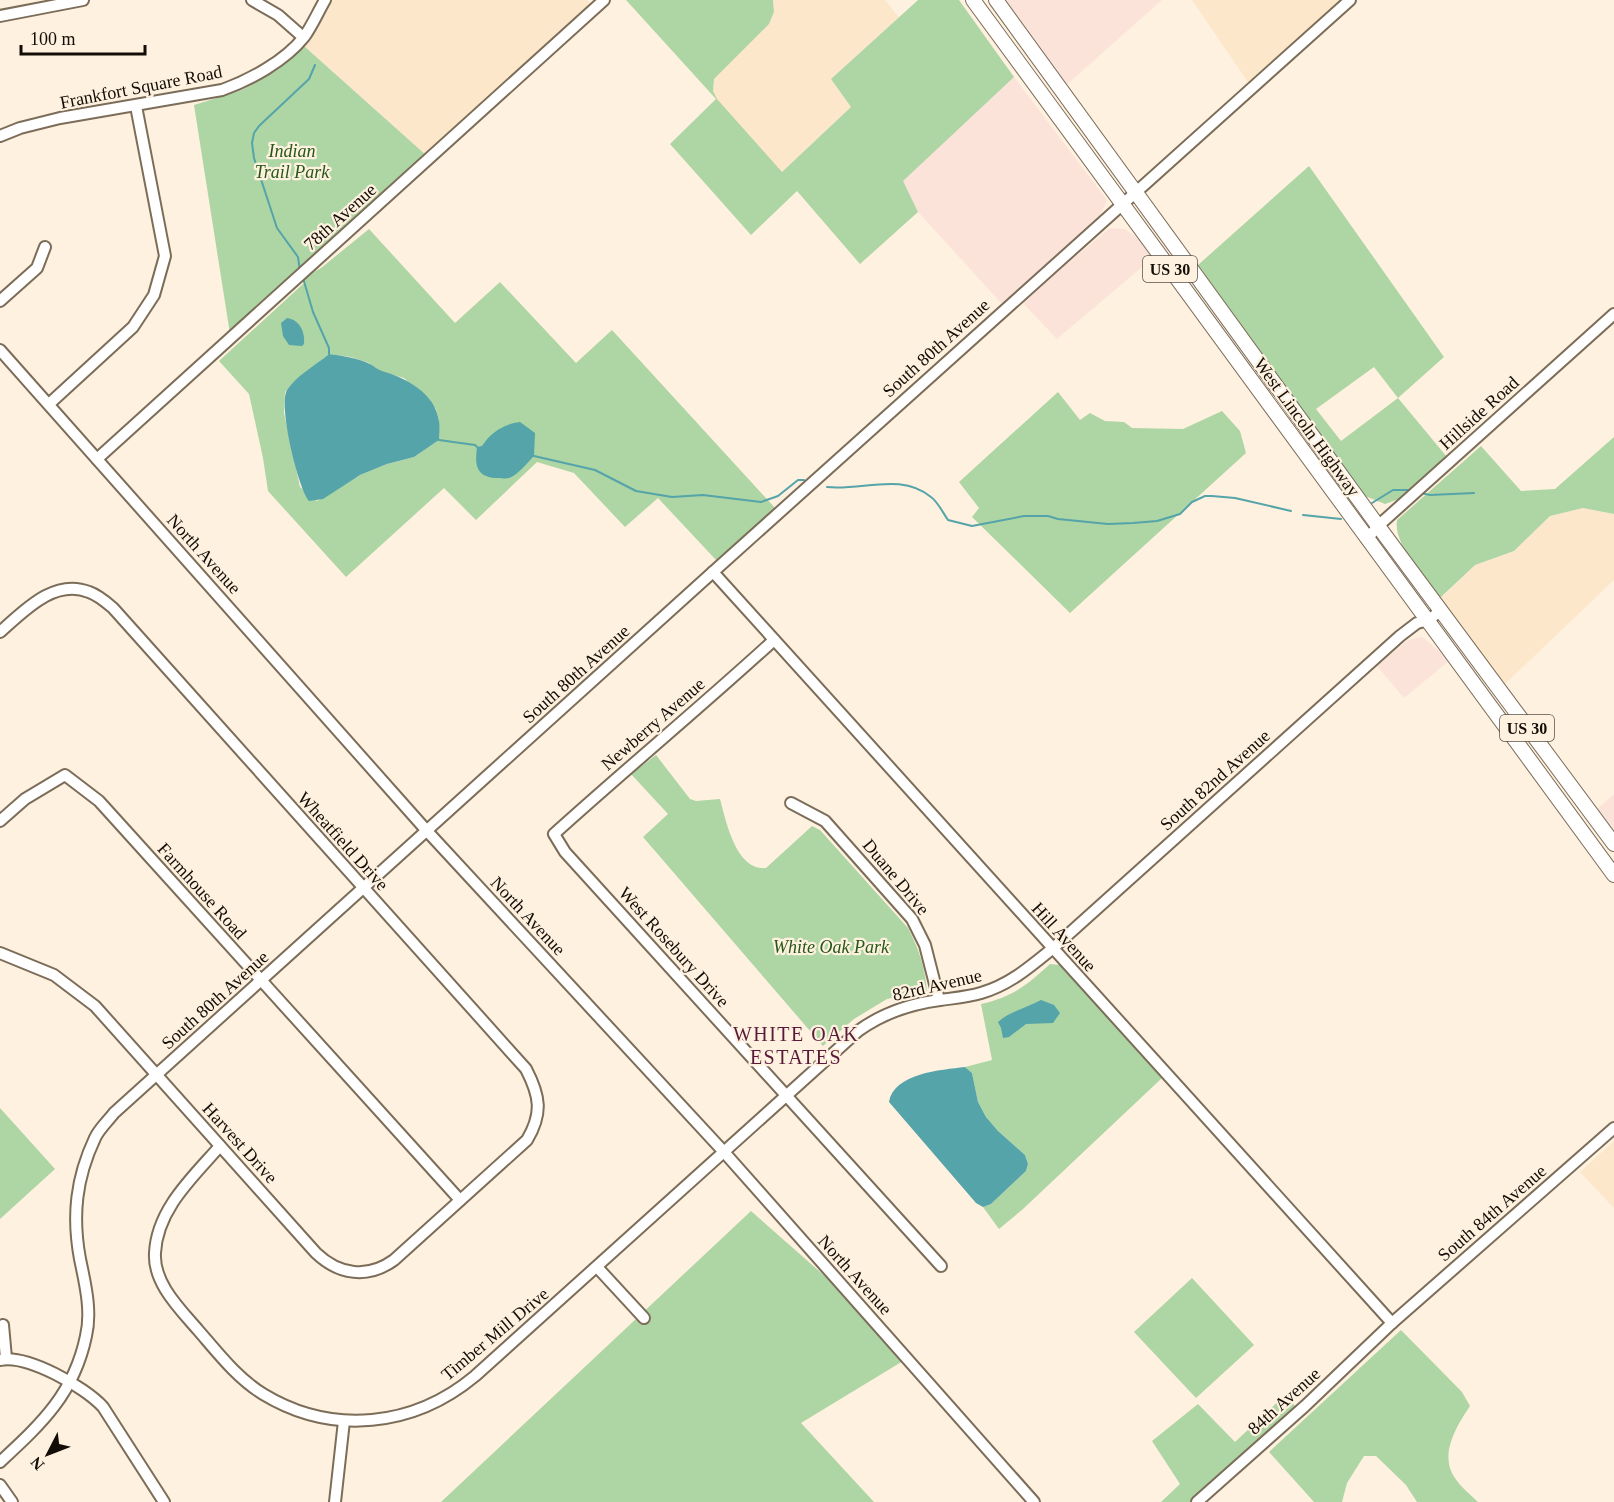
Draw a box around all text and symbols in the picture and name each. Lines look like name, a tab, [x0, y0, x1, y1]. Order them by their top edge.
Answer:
scale bar	[21, 18, 146, 56]
text: 100 m	[30, 29, 76, 49]
street label: Frankfort Square Road	[58, 61, 224, 113]
park label: Indian Trail Park	[255, 141, 330, 182]
street label: 78th Avenue	[300, 179, 380, 255]
road number: US 30	[1143, 256, 1197, 282]
street label: South 80th Avenue	[879, 295, 993, 401]
street label: West Lincoln Highway	[1250, 354, 1364, 500]
street label: Hillside Road	[1435, 372, 1523, 454]
street label: North Avenue	[163, 510, 245, 598]
street label: South 80th Avenue	[519, 621, 633, 727]
street label: Newberry Avenue	[597, 674, 709, 774]
road number: US 30	[1500, 715, 1554, 741]
street label: South 82nd Avenue	[1156, 726, 1274, 834]
street label: Wheatfield Drive	[294, 788, 392, 894]
street label: Duane Drive	[859, 835, 933, 919]
street label: Farmhouse Road	[154, 839, 250, 943]
street label: North Avenue	[487, 873, 569, 959]
street label: West Rosebury Drive	[615, 883, 733, 1011]
street label: Hill Avenue	[1028, 898, 1100, 976]
park label: White Oak Park	[773, 937, 890, 957]
street label: South 80th Avenue	[158, 947, 272, 1053]
street label: 82rd Avenue	[890, 965, 984, 1005]
district label: WHITE OAK ESTATES	[733, 1023, 859, 1068]
street label: Harvest Drive	[199, 1099, 281, 1187]
street label: South 84th Avenue	[1434, 1161, 1550, 1265]
street label: North Avenue	[814, 1231, 896, 1319]
street label: Timber Mill Drive	[437, 1283, 553, 1385]
street label: 84th Avenue	[1244, 1363, 1324, 1439]
north arrow	[18, 1424, 78, 1484]
text: N	[27, 1453, 47, 1474]

